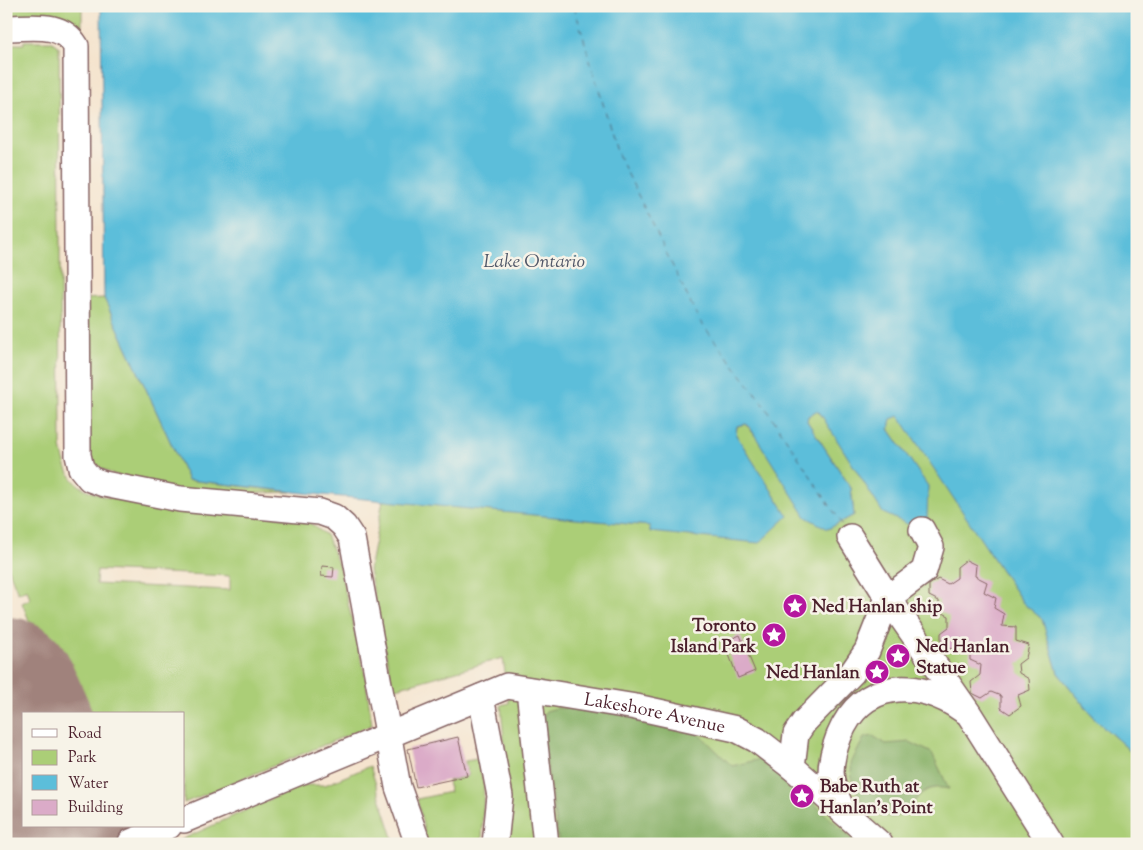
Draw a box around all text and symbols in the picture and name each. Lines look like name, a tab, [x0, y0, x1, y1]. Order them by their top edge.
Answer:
water label: Lake Ontario	[483, 249, 585, 276]
place icon: Ned Hanlan ship	[782, 593, 808, 619]
place label: Ned Hanlan ship	[812, 595, 942, 621]
place label: Toronto Island Park	[671, 614, 756, 661]
place icon: Toronto Island Park	[761, 622, 787, 648]
place label: Ned Hanlan Statue	[916, 635, 1010, 682]
place icon: Ned Hanlan Statue	[885, 643, 911, 669]
place icon: Ned Hanlan	[864, 659, 890, 685]
place label: Ned Hanlan	[766, 661, 860, 687]
street label: Lakeshore Avenue	[582, 688, 728, 741]
legend	[22, 712, 185, 828]
text: Road	[68, 724, 102, 745]
text: Park	[68, 748, 97, 769]
text: Water	[68, 774, 109, 795]
place label: Babe Ruth at Hanlan's Point	[820, 775, 934, 822]
place icon: Babe Ruth at Hanlan's Point	[789, 783, 815, 809]
text: Building	[68, 798, 123, 819]

